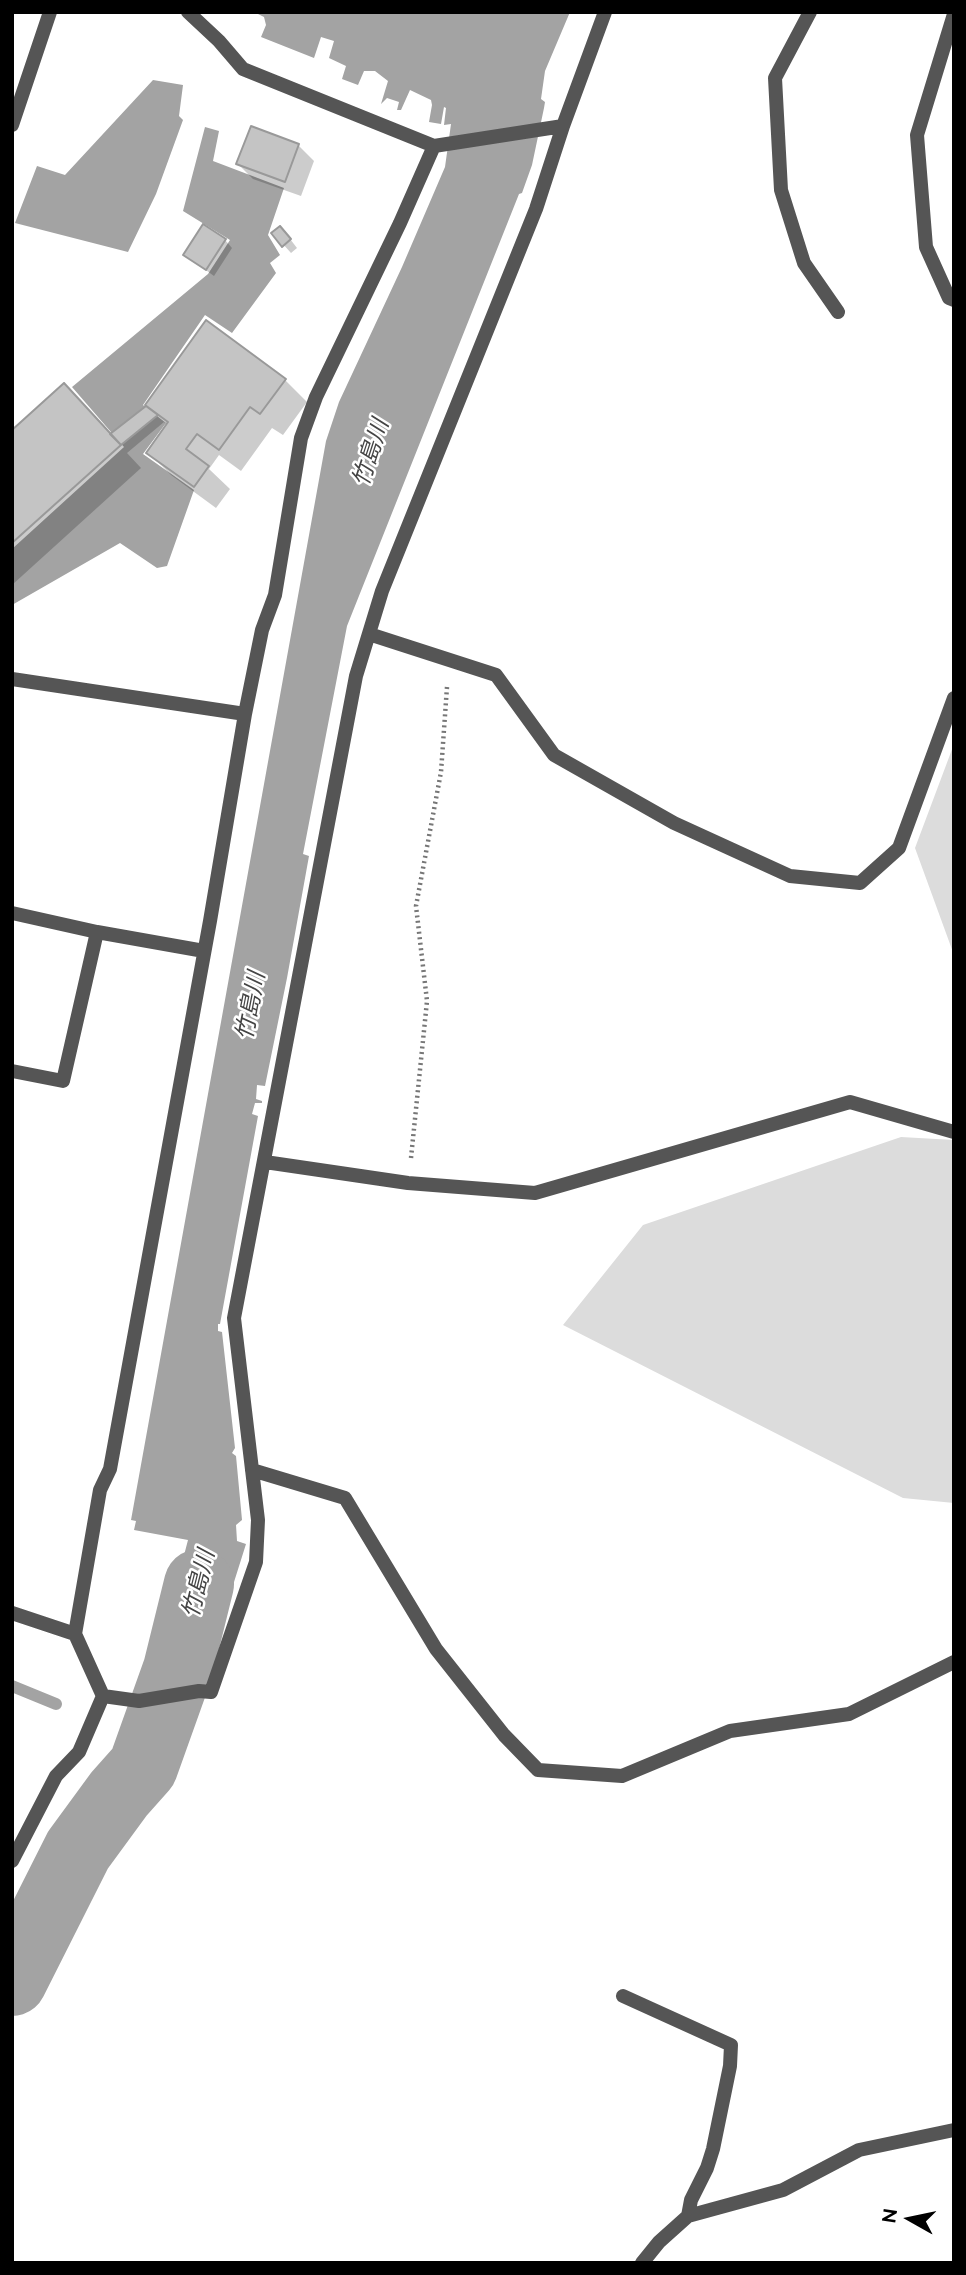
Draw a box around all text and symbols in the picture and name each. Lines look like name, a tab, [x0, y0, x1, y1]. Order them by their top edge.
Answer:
water label: 竹島川	[347, 416, 395, 490]
water label: 竹島川	[231, 970, 271, 1042]
water label: 竹島川	[177, 1547, 221, 1621]
north arrow	[875, 2184, 945, 2254]
text: N	[877, 2207, 901, 2225]

